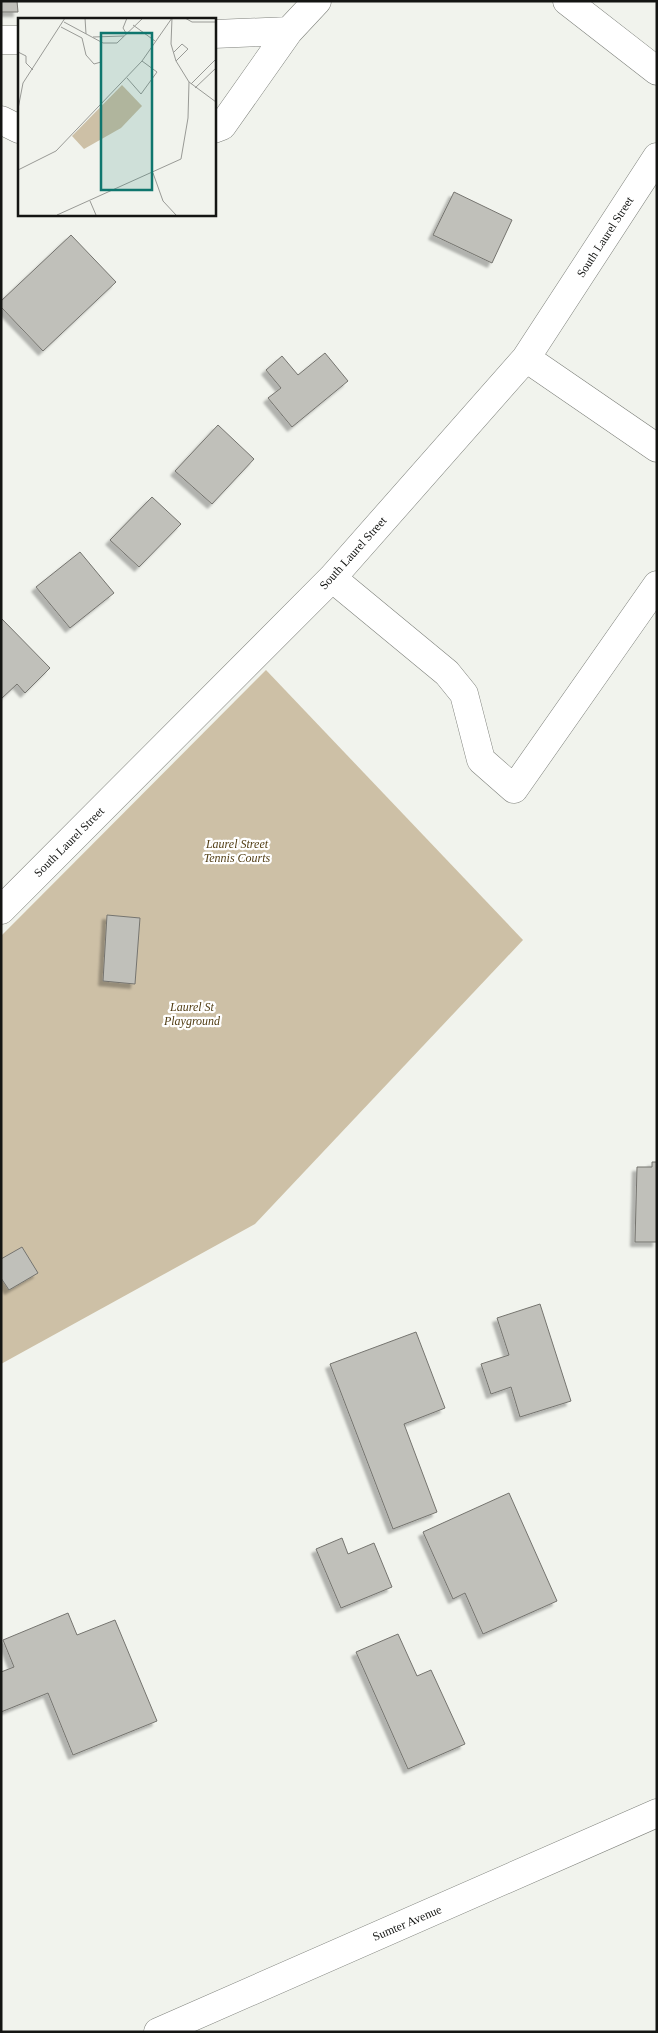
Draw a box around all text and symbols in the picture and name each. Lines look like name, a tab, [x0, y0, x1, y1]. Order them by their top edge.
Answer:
inset map	[18, 18, 215, 215]
street label: South Laurel Street	[574, 194, 637, 280]
street label: South Laurel Street	[317, 513, 390, 592]
street label: South Laurel Street	[31, 804, 107, 880]
park label: Laurel Street Tennis Courts	[204, 837, 271, 865]
park label: Laurel St Playground	[163, 1000, 221, 1028]
street label: Sumter Avenue	[370, 1902, 444, 1944]

